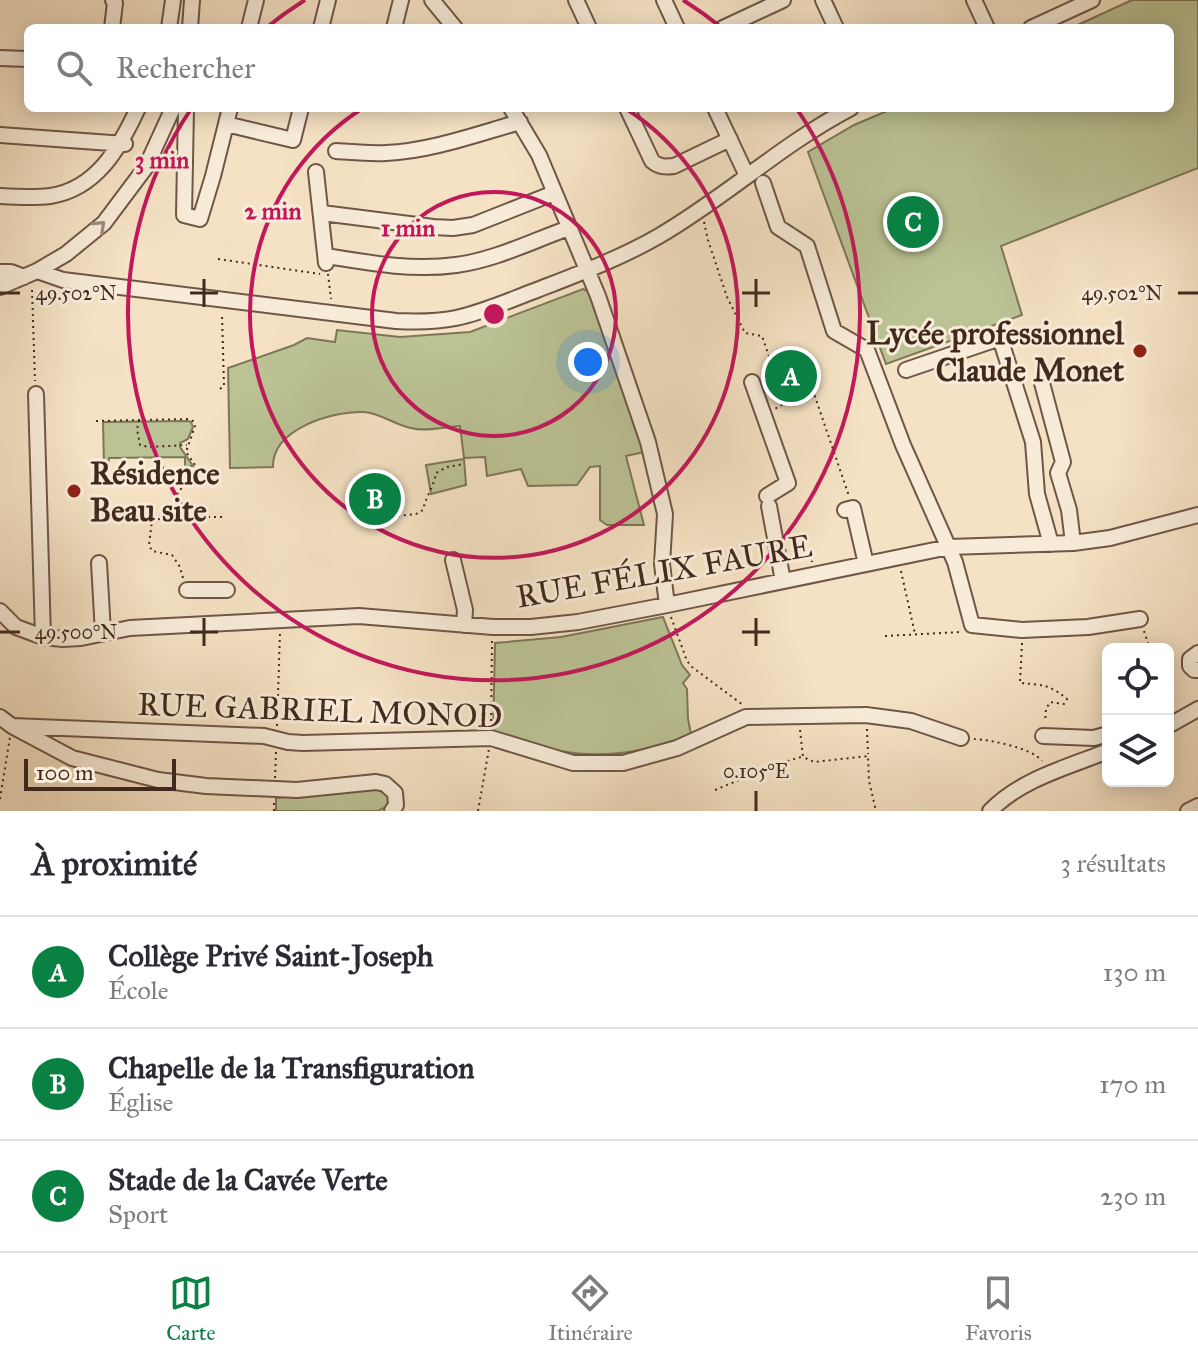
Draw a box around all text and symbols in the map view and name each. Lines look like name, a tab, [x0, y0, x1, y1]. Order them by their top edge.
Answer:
search box	[24, 24, 1174, 112]
icon: search	[52, 46, 96, 90]
text: Rechercher	[116, 50, 255, 86]
text: 3 min	[135, 145, 189, 175]
pin: C	[887, 192, 939, 252]
text: 2 min	[245, 196, 301, 226]
text: 1 min	[381, 213, 435, 243]
one-way arrow	[91, 220, 105, 235]
text: 49.502°N	[36, 281, 116, 305]
text: 49.502°N	[1082, 281, 1162, 305]
centre of rings	[480, 300, 508, 328]
place label: Lycée professionnel Claude Monet	[866, 314, 1125, 390]
your location	[568, 342, 608, 382]
marker: Lycée professionnel Claude Monet	[1131, 342, 1149, 360]
pin: A	[765, 346, 817, 406]
place label: Résidence Beau site	[90, 454, 220, 530]
pin: B	[349, 469, 401, 529]
marker: Résidence Beau site	[65, 482, 83, 500]
street label: RUE FÉLIX FAURE	[513, 525, 815, 617]
text: 49.500°N	[35, 620, 117, 644]
map controls	[1102, 643, 1174, 787]
button: locate	[1102, 643, 1174, 715]
street label: RUE GABRIEL MONOD	[137, 685, 503, 736]
button: layers	[1102, 715, 1174, 787]
scale bar	[24, 755, 176, 791]
text: 100 m	[36, 759, 93, 786]
text: 0.105°E	[723, 759, 789, 783]
text: À proximité	[32, 843, 197, 884]
text: 3 résultats	[1060, 847, 1166, 879]
text: Collège Privé Saint-Joseph	[108, 938, 433, 974]
text: A	[49, 956, 67, 988]
text: 130 m	[1103, 956, 1166, 988]
text: École	[108, 974, 169, 1006]
text: Chapelle de la Transfiguration	[108, 1050, 474, 1086]
text: B	[49, 1068, 67, 1100]
text: 170 m	[1099, 1068, 1166, 1100]
text: Église	[108, 1086, 173, 1118]
text: Stade de la Cavée Verte	[108, 1162, 388, 1198]
text: C	[49, 1180, 67, 1212]
text: 230 m	[1100, 1180, 1166, 1212]
text: Sport	[108, 1198, 168, 1230]
tab: Carte	[166, 1271, 216, 1346]
tab: Itinéraire	[548, 1271, 633, 1346]
tab: Favoris	[965, 1271, 1032, 1346]

